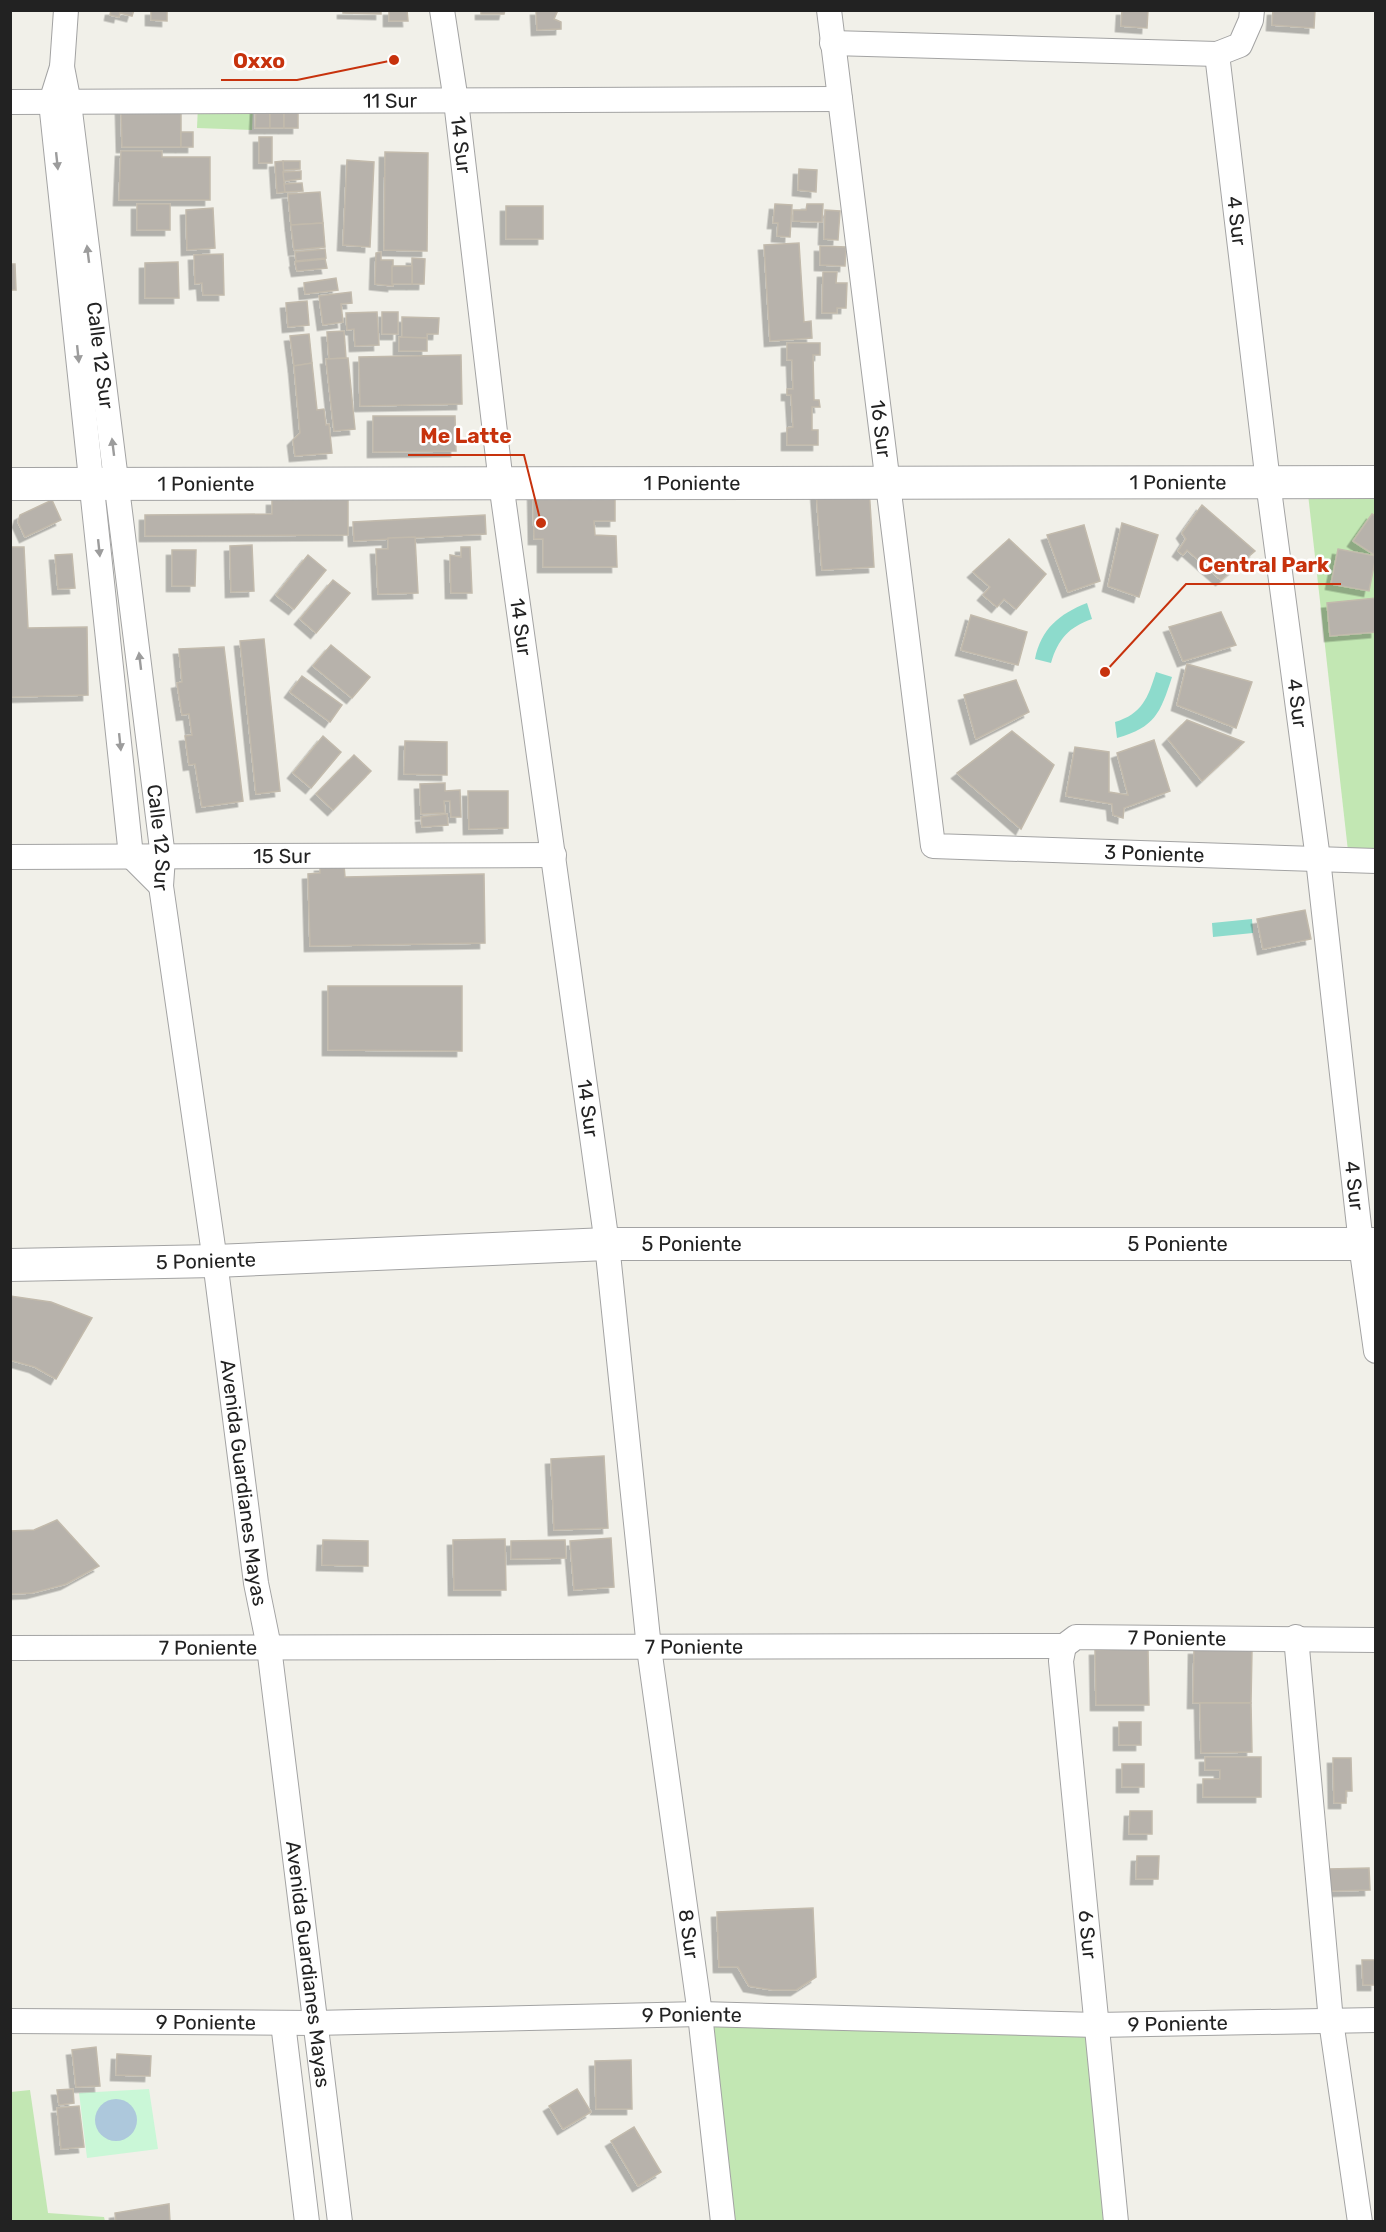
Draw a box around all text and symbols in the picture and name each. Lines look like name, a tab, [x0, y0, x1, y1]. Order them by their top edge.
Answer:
callout: Oxxo	[221, 41, 297, 80]
text: Oxxo	[233, 48, 285, 73]
street label: 11 Sur	[363, 89, 418, 113]
street label: 14 Sur	[446, 114, 476, 175]
one-way arrow	[52, 151, 62, 170]
street label: 4 Sur	[1222, 195, 1252, 247]
one-way arrow	[84, 244, 93, 263]
street label: Calle 12 Sur	[82, 301, 119, 411]
one-way arrow	[73, 345, 83, 364]
street label: 16 Sur	[866, 399, 897, 459]
callout: Me Latte	[408, 416, 524, 455]
text: Me Latte	[420, 423, 512, 448]
one-way arrow	[108, 438, 118, 457]
street label: 1 Poniente	[1130, 470, 1226, 494]
street label: 1 Poniente	[644, 471, 740, 495]
street label: 1 Poniente	[158, 472, 254, 496]
one-way arrow	[94, 539, 104, 558]
callout: Central Park	[1186, 545, 1341, 584]
text: Central Park	[1199, 552, 1330, 577]
street label: 14 Sur	[505, 597, 537, 658]
one-way arrow	[135, 652, 144, 671]
street label: 4 Sur	[1282, 677, 1313, 730]
one-way arrow	[115, 733, 125, 752]
street label: Calle 12 Sur	[142, 783, 175, 893]
street label: 3 Poniente	[1104, 840, 1205, 867]
street label: 15 Sur	[253, 844, 311, 868]
street label: 14 Sur	[572, 1078, 604, 1139]
street label: 4 Sur	[1340, 1160, 1369, 1212]
street label: 5 Poniente	[641, 1232, 742, 1256]
street label: 5 Poniente	[1127, 1232, 1228, 1256]
street label: 5 Poniente	[156, 1247, 257, 1274]
street label: Avenida Guardianes Mayas	[216, 1358, 272, 1608]
street label: 7 Poniente	[1128, 1626, 1226, 1651]
street label: 7 Poniente	[645, 1635, 743, 1659]
street label: 7 Poniente	[159, 1636, 257, 1660]
street label: Avenida Guardianes Mayas	[281, 1839, 335, 2089]
street label: 8 Sur	[674, 1908, 704, 1961]
street label: 6 Sur	[1073, 1909, 1102, 1960]
street label: 9 Poniente	[642, 2002, 742, 2027]
street label: 9 Poniente	[156, 2010, 256, 2035]
street label: 9 Poniente	[1127, 2011, 1228, 2036]

